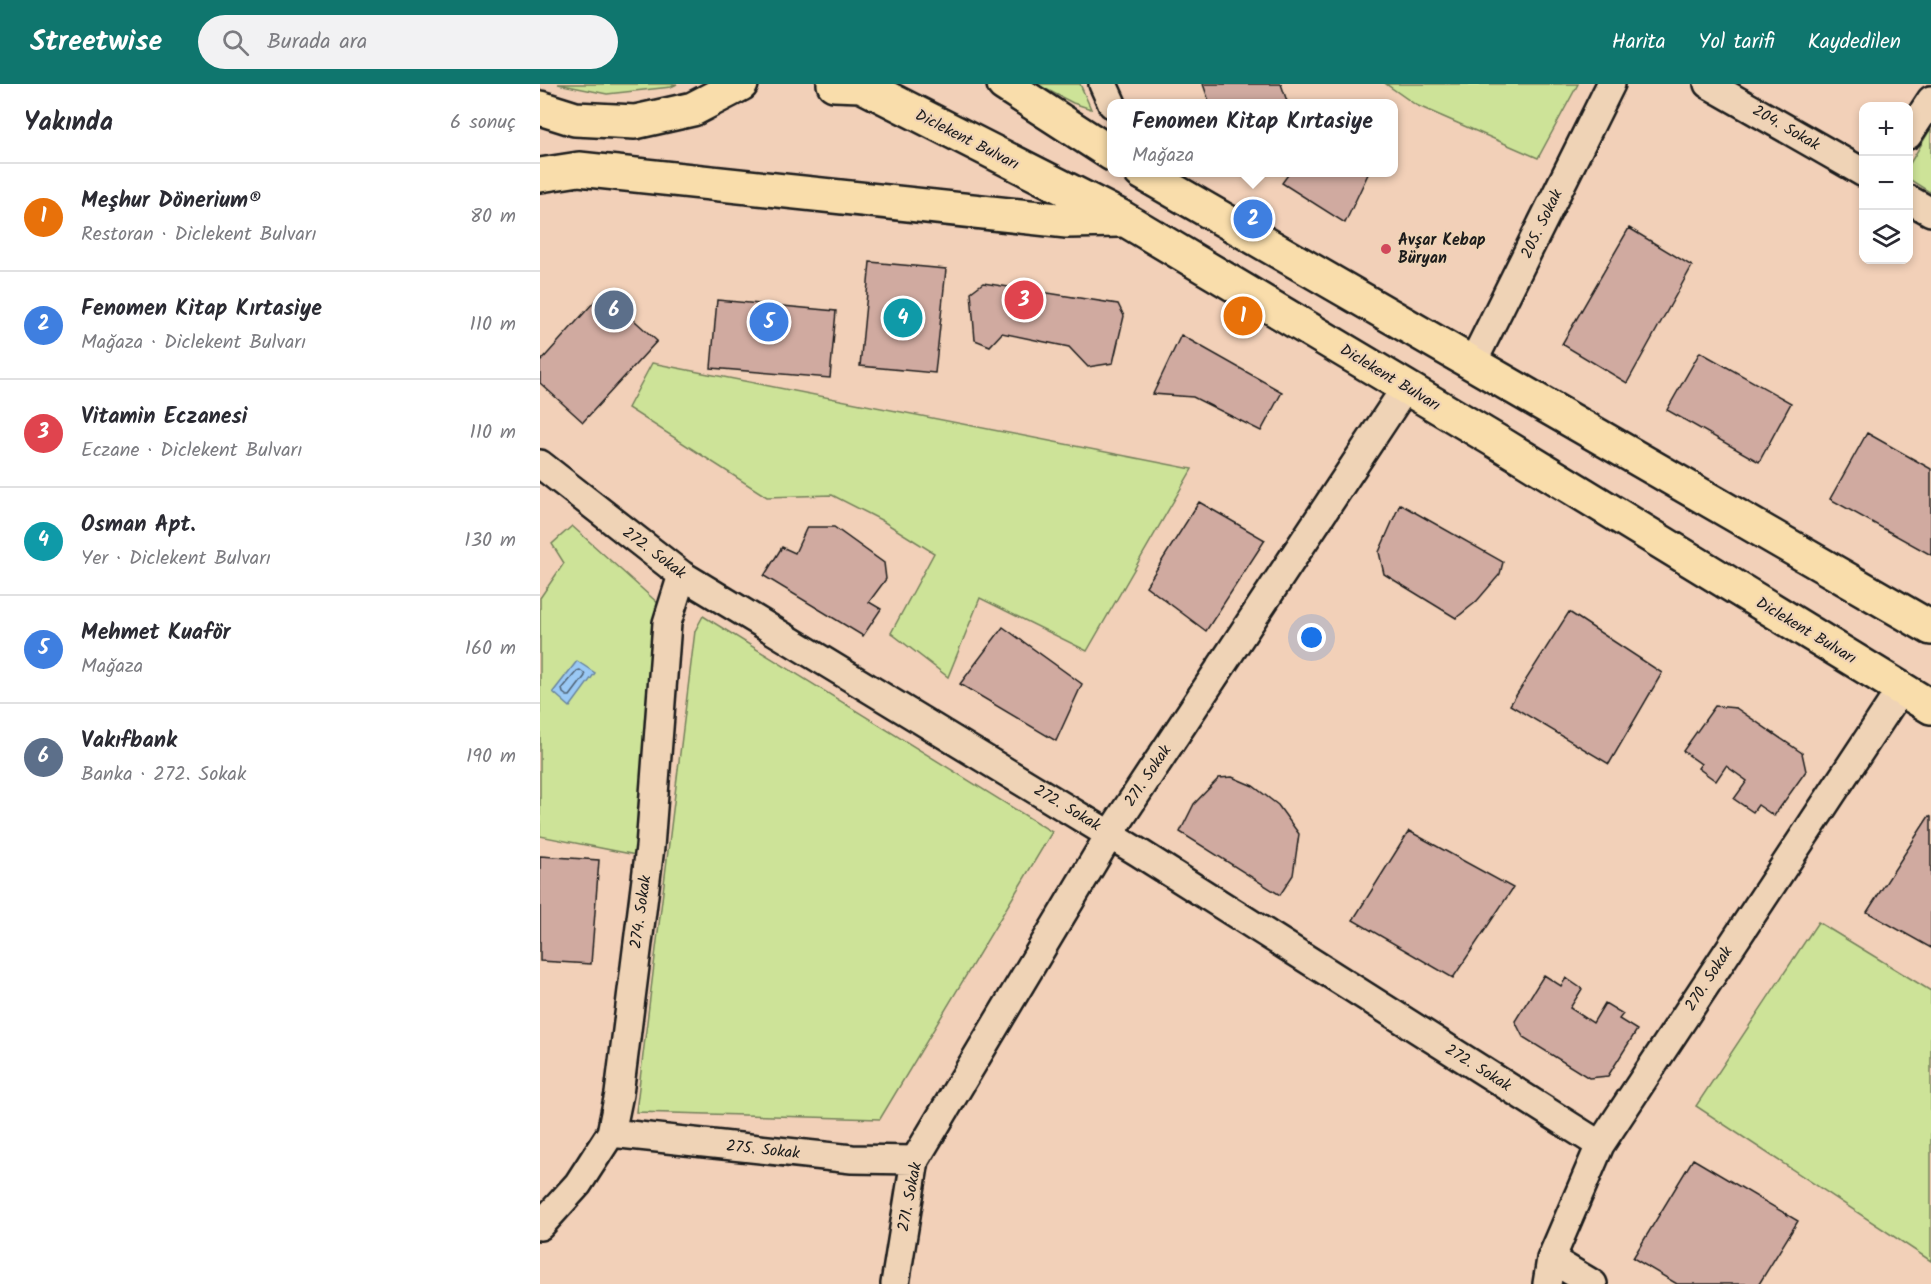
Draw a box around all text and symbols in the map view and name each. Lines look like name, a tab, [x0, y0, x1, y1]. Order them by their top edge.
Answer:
search box	[198, 15, 618, 69]
text: Streetwise	[30, 20, 162, 65]
text: Burada ara	[267, 25, 367, 60]
icon: search	[219, 26, 252, 59]
text: Harita	[1612, 26, 1666, 59]
text: Yol tarifi	[1699, 26, 1775, 59]
text: Kaydedilen	[1808, 26, 1901, 59]
popup	[1107, 99, 1398, 177]
street label: 204. Sokak	[1747, 99, 1825, 158]
text: Yakında	[24, 102, 113, 144]
map controls	[1859, 102, 1913, 264]
button: +	[1859, 102, 1913, 156]
street label: Diclekent Bulvarı	[911, 103, 1023, 177]
text: Fenomen Kitap Kırtasiye	[1132, 105, 1373, 140]
text: 6 sonuç	[450, 107, 516, 139]
text: Mağaza	[1132, 140, 1194, 172]
button: −	[1859, 156, 1913, 210]
text: Meşhur Dönerium®	[81, 184, 263, 219]
street label: 205. Sokak	[1514, 185, 1570, 263]
pin: 2	[1234, 196, 1272, 242]
text: 1	[40, 201, 47, 233]
text: 80 m	[470, 201, 516, 233]
button: layers	[1859, 210, 1913, 264]
text: Restoran · Diclekent Bulvarı	[81, 219, 317, 251]
place label: Avşar Kebap Büryan	[1398, 228, 1486, 271]
marker: Avşar Kebap Büryan	[1379, 242, 1393, 256]
pin: 3	[1004, 278, 1044, 322]
pin: 6	[594, 288, 634, 332]
text: Fenomen Kitap Kırtasiye	[81, 292, 322, 327]
pin: 1	[1224, 294, 1262, 338]
pin: 4	[884, 296, 922, 340]
pin: 5	[750, 300, 788, 344]
text: 2	[38, 309, 49, 341]
text: 110 m	[470, 309, 516, 341]
text: Mağaza · Diclekent Bulvarı	[81, 327, 306, 359]
street label: Diclekent Bulvarı	[1335, 338, 1445, 418]
text: Vitamin Eczanesi	[81, 400, 248, 435]
text: 3	[38, 417, 49, 449]
text: 110 m	[470, 417, 516, 449]
text: Eczane · Diclekent Bulvarı	[81, 435, 302, 467]
text: Osman Apt.	[81, 508, 196, 543]
street label: 272. Sokak	[617, 521, 692, 586]
text: 4	[38, 525, 49, 557]
text: 130 m	[464, 525, 516, 557]
text: Yer · Diclekent Bulvarı	[81, 543, 271, 575]
street label: Diclekent Bulvarı	[1751, 591, 1861, 671]
text: Mehmet Kuaför	[81, 616, 231, 651]
your location	[1297, 623, 1326, 652]
text: 5	[38, 633, 49, 665]
text: 160 m	[465, 633, 516, 665]
text: Mağaza	[81, 651, 143, 683]
text: Vakıfbank	[81, 724, 177, 759]
street label: 271. Sokak	[1118, 740, 1178, 812]
text: 6	[38, 741, 49, 773]
text: 190 m	[466, 741, 516, 773]
text: Banka · 272. Sokak	[81, 759, 246, 791]
street label: 272. Sokak	[1029, 778, 1106, 838]
street label: 274. Sokak	[623, 873, 659, 950]
street label: 270. Sokak	[1679, 941, 1740, 1016]
street label: 272. Sokak	[1440, 1038, 1517, 1099]
street label: 275. Sokak	[725, 1134, 801, 1166]
street label: 271. Sokak	[891, 1160, 929, 1234]

